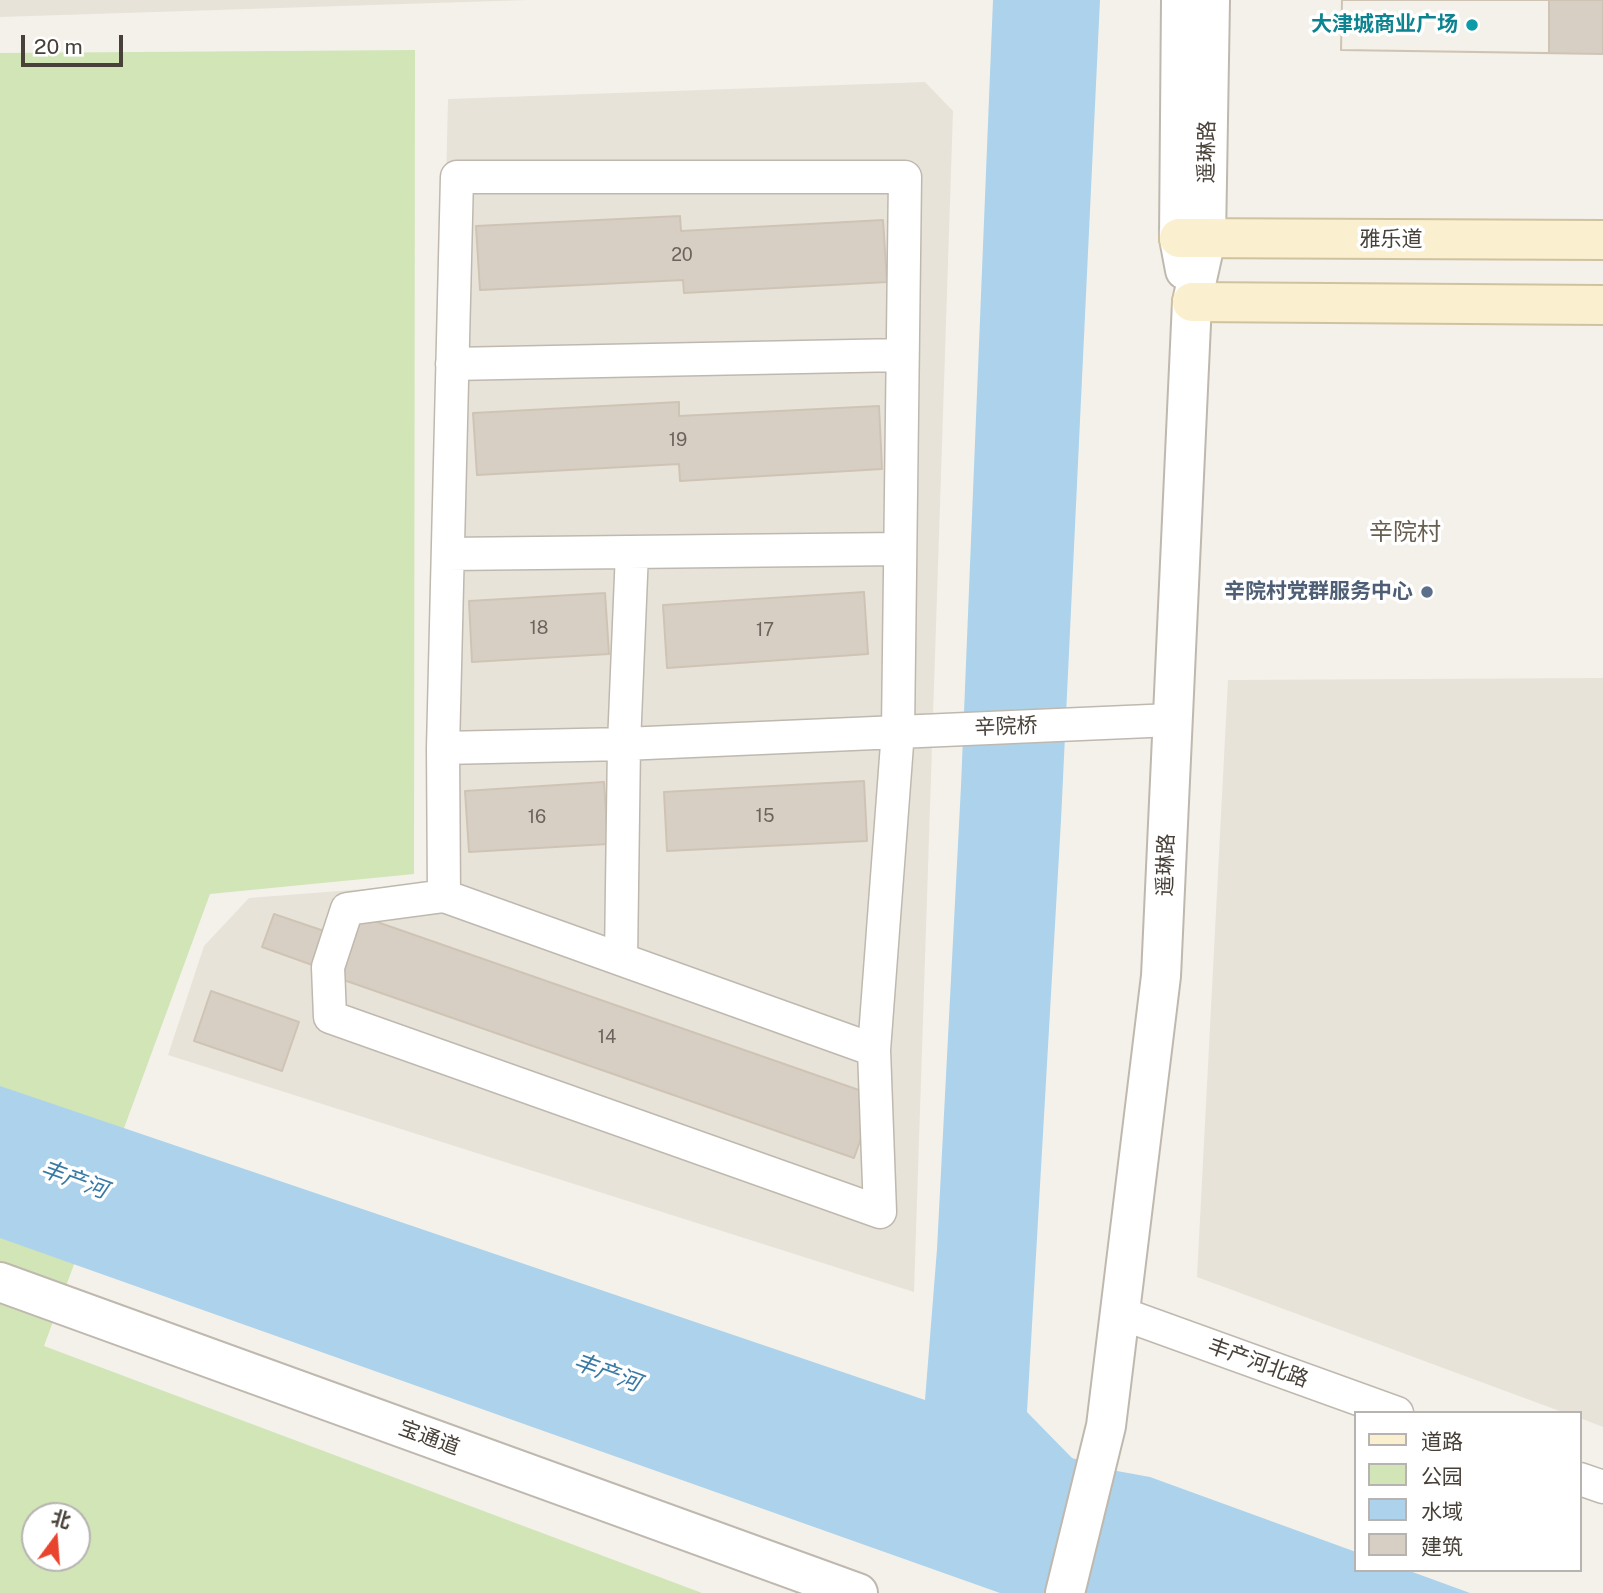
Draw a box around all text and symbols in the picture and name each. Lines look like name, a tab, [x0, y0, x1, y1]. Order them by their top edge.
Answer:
place label: 大津城商业广场	[1311, 12, 1458, 38]
marker: 大津城商业广场	[1464, 17, 1480, 33]
scale bar	[24, 21, 126, 65]
text: 20 m	[34, 34, 83, 59]
street label: 遥琳路	[1194, 120, 1220, 184]
street label: 雅乐道	[1360, 227, 1422, 253]
house number: 20	[671, 244, 693, 266]
house number: 19	[669, 429, 687, 451]
district label: 辛院村	[1369, 519, 1441, 547]
place label: 辛院村党群服务中心	[1224, 579, 1413, 605]
marker: 辛院村党群服务中心	[1419, 584, 1435, 600]
house number: 18	[530, 617, 548, 639]
house number: 17	[756, 619, 774, 641]
street label: 辛院桥	[974, 713, 1038, 741]
house number: 15	[756, 805, 774, 827]
house number: 16	[528, 806, 546, 828]
street label: 遥琳路	[1152, 833, 1180, 897]
house number: 14	[598, 1026, 616, 1048]
water label: 丰产河	[37, 1155, 111, 1205]
street label: 丰产河北路	[1204, 1333, 1312, 1393]
water label: 丰产河	[570, 1348, 644, 1398]
legend	[1354, 1411, 1582, 1572]
street label: 宝通道	[395, 1415, 463, 1461]
text: 道路	[1421, 1429, 1463, 1454]
text: 公园	[1421, 1464, 1463, 1489]
text: 水域	[1421, 1499, 1463, 1524]
north arrow	[21, 1502, 91, 1572]
text: 北	[49, 1506, 73, 1532]
text: 建筑	[1421, 1534, 1463, 1559]

